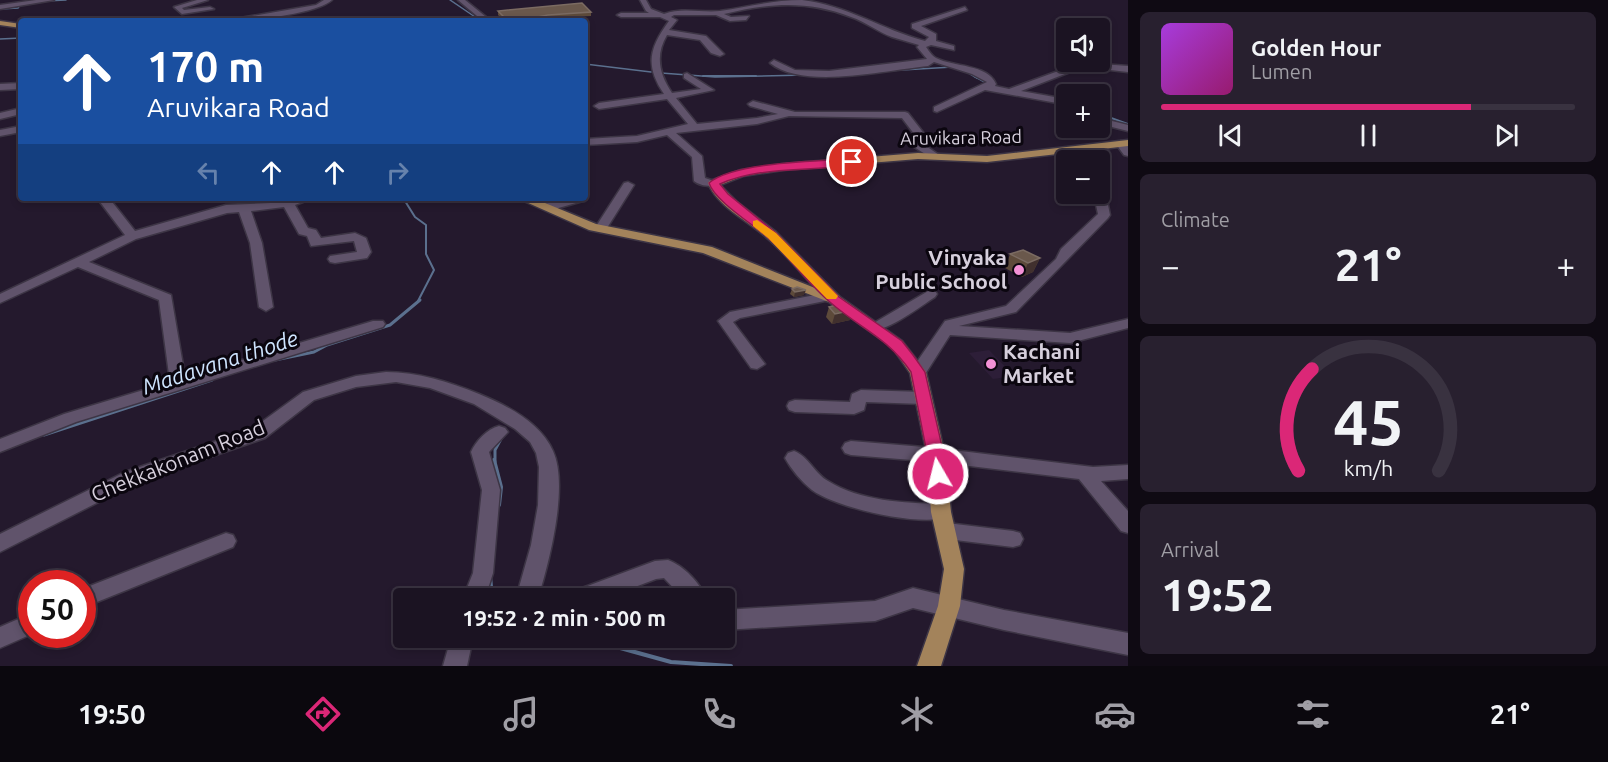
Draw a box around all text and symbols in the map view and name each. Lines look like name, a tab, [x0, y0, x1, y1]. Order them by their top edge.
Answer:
map controls	[1056, 18, 1110, 204]
button: sound	[1056, 18, 1110, 72]
text: Golden Hour	[1251, 35, 1381, 60]
icon: ahead	[48, 42, 126, 120]
text: 170 m	[147, 43, 264, 90]
text: Lumen	[1251, 60, 1312, 83]
button: +	[1056, 84, 1110, 138]
text: Aruvikara Road	[147, 92, 330, 122]
icon: previous	[1214, 119, 1247, 152]
icon: pause	[1352, 119, 1385, 152]
icon: next	[1490, 119, 1523, 152]
street label: Aruvikara Road	[900, 126, 1022, 148]
pin	[826, 136, 877, 187]
icon: arrive	[835, 145, 868, 178]
button: −	[1056, 150, 1110, 204]
icon: left	[192, 156, 225, 189]
icon: ahead	[255, 156, 288, 189]
icon: ahead	[318, 156, 351, 189]
icon: right	[381, 156, 414, 189]
text: Climate	[1161, 208, 1230, 231]
text: 21°	[1335, 239, 1401, 290]
place label: Vinyaka Public School	[875, 245, 1007, 293]
text: −	[1161, 247, 1180, 284]
text: +	[1556, 247, 1575, 284]
marker: Vinyaka Public School	[1012, 263, 1026, 277]
water label: Madavana thode	[139, 325, 301, 398]
place label: Kachani Market	[1003, 339, 1080, 387]
marker: Kachani Market	[984, 357, 998, 371]
text: 45	[1333, 387, 1403, 457]
street label: Chekkakonam Road	[87, 414, 268, 506]
position arrow	[906, 442, 970, 506]
text: km/h	[1343, 456, 1393, 480]
text: Arrival	[1161, 538, 1219, 561]
text: 19:52	[1161, 569, 1274, 620]
speed limit sign: 50	[18, 570, 96, 648]
text: 19:52 · 2 min · 500 m	[462, 605, 666, 630]
icon: directions	[302, 693, 344, 735]
icon: music	[500, 693, 542, 735]
icon: phone	[698, 693, 740, 735]
icon: climate	[896, 693, 938, 735]
icon: car	[1094, 693, 1136, 735]
icon: filters	[1292, 693, 1334, 735]
text: 19:50	[78, 699, 146, 729]
text: 21°	[1490, 699, 1530, 729]

